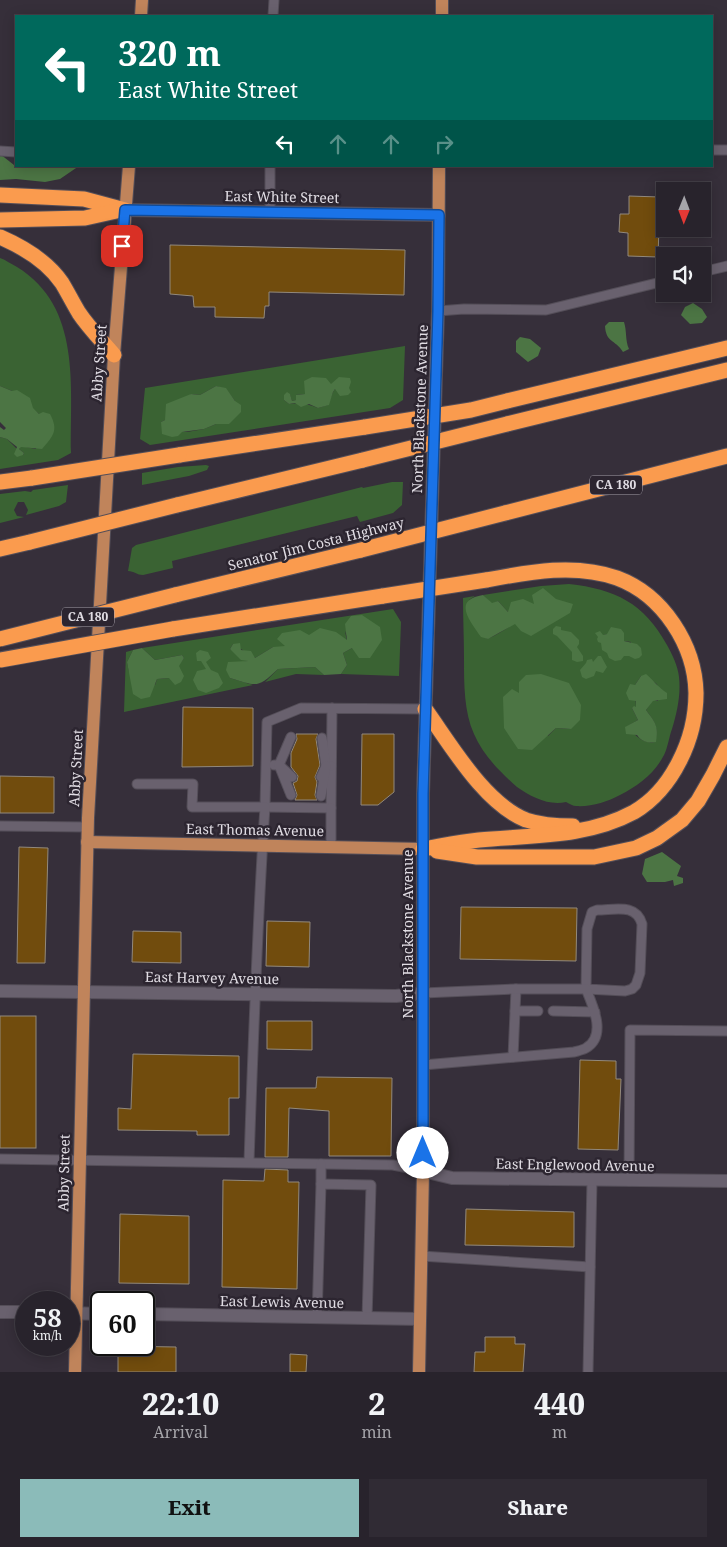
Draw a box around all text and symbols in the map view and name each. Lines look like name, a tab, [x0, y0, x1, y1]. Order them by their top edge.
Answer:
text: 320 m	[118, 29, 221, 76]
icon: left	[35, 35, 100, 100]
text: East White Street	[118, 74, 298, 104]
icon: left	[271, 130, 299, 158]
icon: ahead	[324, 130, 352, 158]
icon: ahead	[377, 130, 405, 158]
icon: right	[430, 130, 458, 158]
north arrow	[656, 182, 711, 238]
map controls	[656, 182, 711, 302]
street label: East White Street	[225, 186, 340, 207]
pin	[101, 225, 143, 267]
icon: arrive	[108, 232, 136, 260]
button: sound	[656, 247, 711, 302]
street label: Abby Street	[86, 324, 111, 402]
street label: North Blackstone Avenue	[407, 324, 432, 494]
road number: CA 180	[590, 476, 642, 494]
street label: Senator Jim Costa Highway	[226, 512, 406, 575]
road number: CA 180	[62, 608, 114, 626]
street label: Abby Street	[64, 729, 87, 807]
street label: East Thomas Avenue	[186, 819, 324, 840]
street label: North Blackstone Avenue	[398, 850, 417, 1018]
street label: East Harvey Avenue	[145, 967, 279, 988]
position arrow	[396, 1126, 448, 1178]
street label: Abby Street	[53, 1134, 74, 1212]
street label: East Englewood Avenue	[495, 1154, 655, 1175]
speed limit sign: 60	[90, 1291, 155, 1356]
street label: East Lewis Avenue	[220, 1291, 344, 1312]
text: 58	[33, 1300, 62, 1334]
text: km/h	[33, 1327, 62, 1344]
text: 22:10	[142, 1383, 219, 1424]
text: 2	[368, 1383, 385, 1424]
text: 440	[534, 1383, 585, 1424]
text: Arrival	[153, 1421, 208, 1443]
text: min	[361, 1421, 392, 1443]
text: m	[552, 1421, 567, 1443]
button: Exit	[20, 1479, 359, 1537]
button: Share	[369, 1479, 707, 1537]

